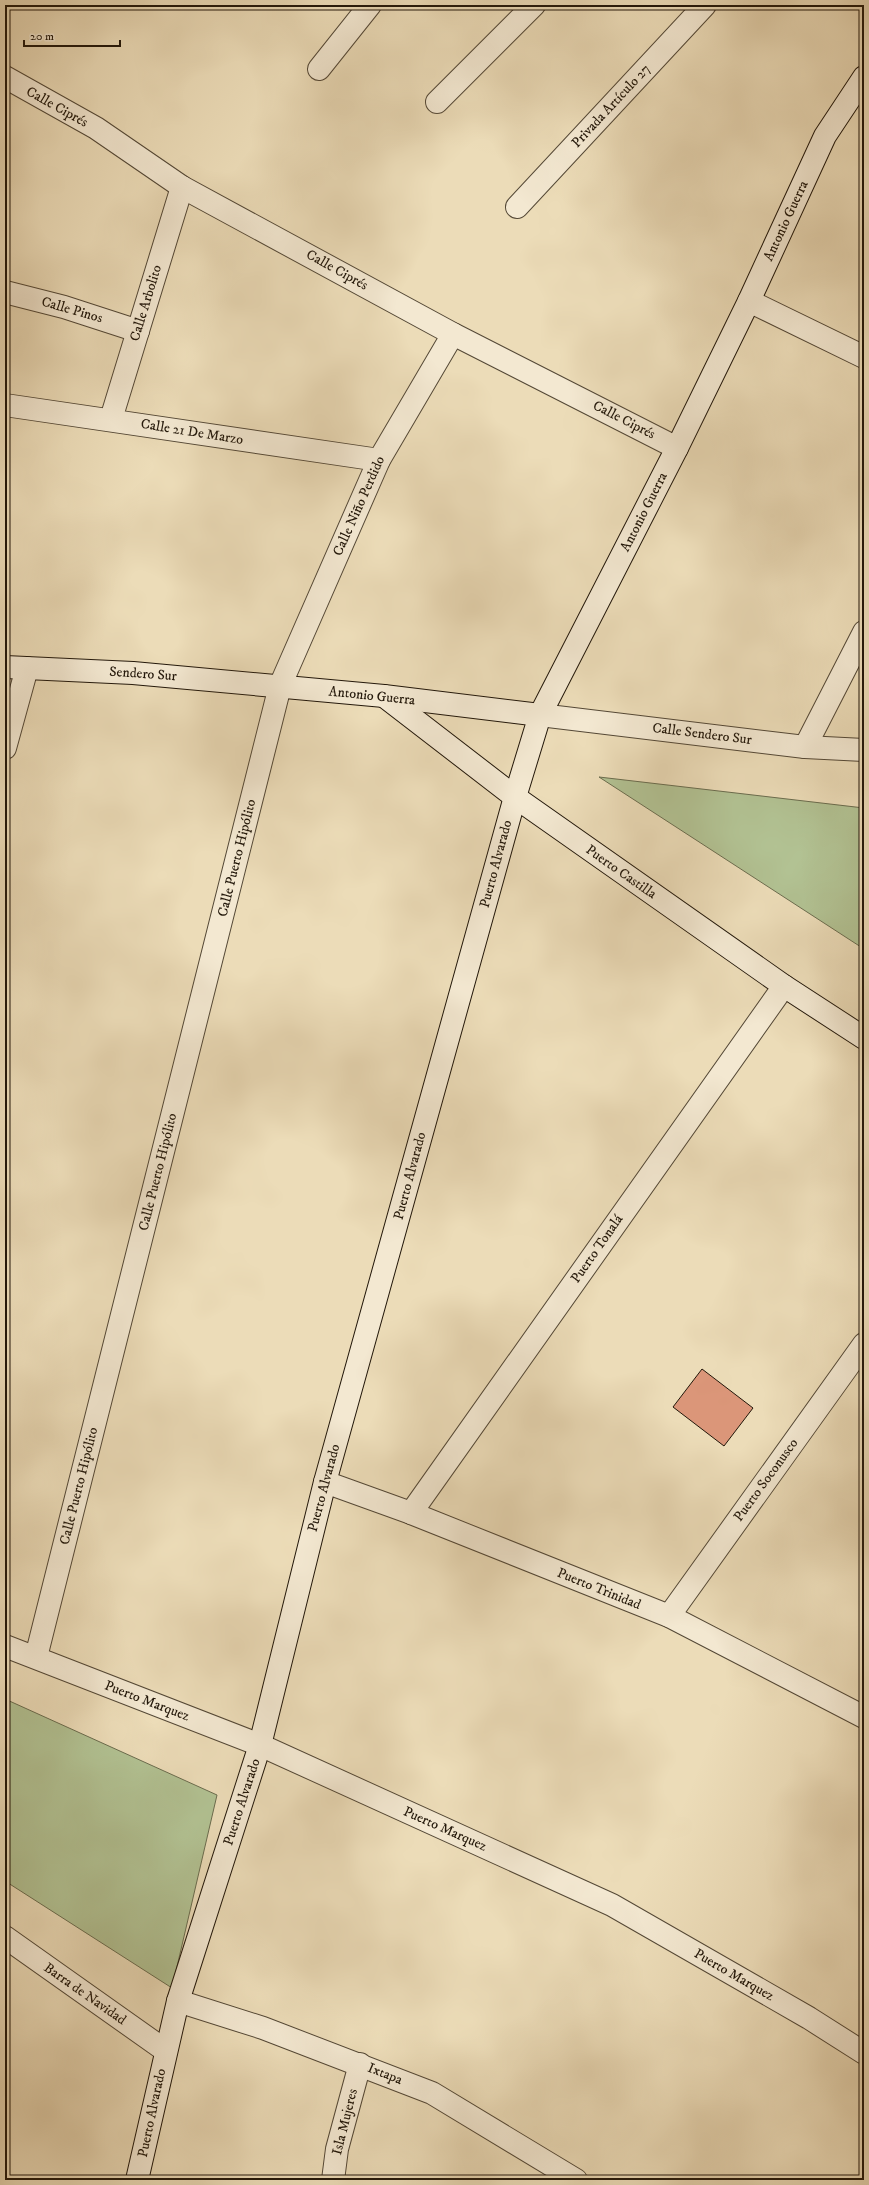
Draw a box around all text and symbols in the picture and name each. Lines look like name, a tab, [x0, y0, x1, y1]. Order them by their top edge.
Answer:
scale bar	[24, 22, 120, 48]
text: 20 m	[30, 29, 54, 44]
street label: Privada Artículo 27	[568, 60, 654, 152]
street label: Calle Ciprés	[23, 83, 91, 131]
street label: Antonio Guerra	[759, 178, 813, 264]
street label: Calle Ciprés	[303, 246, 371, 294]
street label: Calle Arbolito	[126, 262, 166, 343]
street label: Calle Pinos	[39, 293, 105, 327]
street label: Calle Ciprés	[590, 397, 659, 444]
street label: Calle 21 De Marzo	[139, 415, 245, 449]
street label: Calle Niño Perdido	[329, 453, 389, 559]
street label: Antonio Guerra	[616, 469, 672, 555]
street label: Sendero Sur	[109, 663, 178, 685]
street label: Antonio Guerra	[328, 683, 416, 709]
street label: Calle Sendero Sur	[651, 719, 753, 749]
street label: Calle Puerto Hipólito	[214, 797, 260, 919]
street label: Puerto Alvarado	[476, 818, 516, 910]
street label: Puerto Castilla	[582, 841, 660, 903]
street label: Calle Puerto Hipólito	[135, 1111, 181, 1233]
street label: Puerto Alvarado	[390, 1130, 430, 1222]
street label: Puerto Tonalá	[567, 1211, 627, 1287]
street label: Calle Puerto Hipólito	[56, 1425, 102, 1547]
street label: Puerto Soconusco	[730, 1435, 802, 1525]
street label: Puerto Alvarado	[304, 1442, 344, 1534]
street label: Puerto Trinidad	[554, 1564, 644, 1614]
street label: Puerto Marquez	[102, 1677, 192, 1725]
street label: Puerto Alvarado	[219, 1756, 265, 1848]
street label: Puerto Marquez	[400, 1803, 490, 1855]
street label: Puerto Marquez	[691, 1945, 777, 2005]
street label: Barra de Navidad	[40, 1959, 130, 2029]
street label: Ixtapa	[365, 2059, 405, 2089]
street label: Puerto Alvarado	[134, 2067, 170, 2159]
street label: Isla Mujeres	[328, 2087, 362, 2157]

